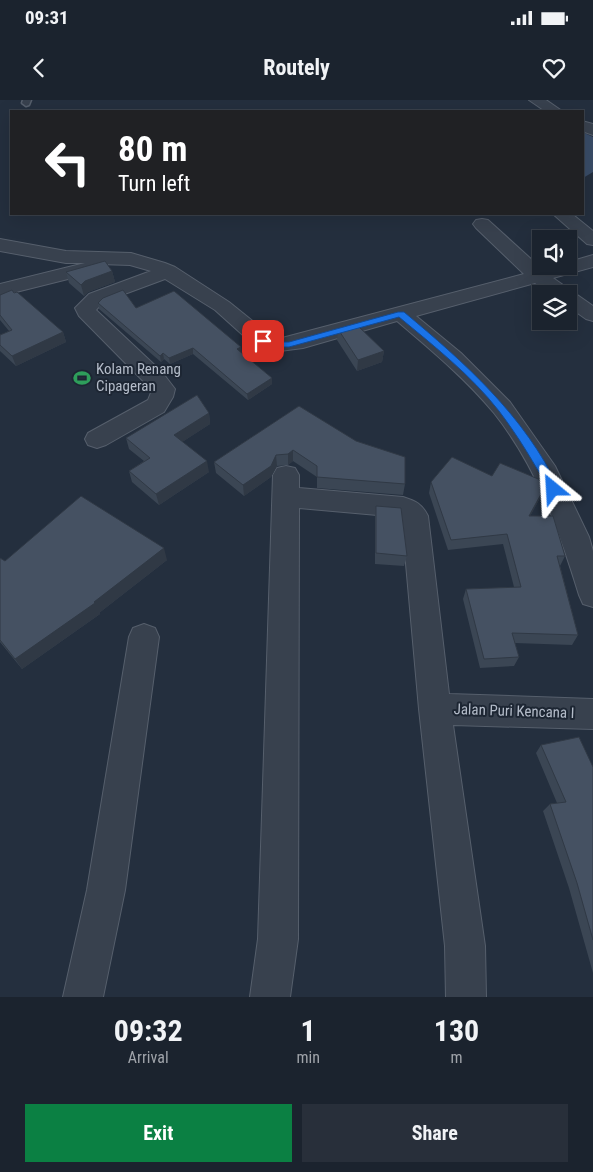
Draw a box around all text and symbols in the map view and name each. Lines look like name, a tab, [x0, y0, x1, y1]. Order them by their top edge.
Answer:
text: 09:31	[25, 6, 69, 29]
icon: back	[25, 54, 53, 82]
icon: heart	[540, 54, 568, 82]
text: Routely	[263, 55, 330, 80]
text: 80 m	[118, 129, 187, 170]
icon: left	[35, 130, 100, 195]
text: Turn left	[118, 171, 190, 196]
map controls	[532, 230, 577, 330]
button: sound	[532, 230, 577, 275]
button: layers	[532, 285, 577, 330]
pin	[242, 320, 284, 362]
icon: arrive	[249, 327, 277, 355]
place label: Kolam Renang Cipageran	[96, 360, 181, 395]
sports icon: Kolam Renang Cipageran	[72, 368, 92, 388]
position arrow	[526, 462, 578, 514]
street label: Jalan Puri Kencana I	[453, 700, 575, 722]
text: 09:32	[114, 1013, 183, 1048]
text: 1	[301, 1013, 316, 1048]
text: 130	[434, 1013, 479, 1048]
text: Arrival	[128, 1048, 169, 1067]
text: min	[296, 1048, 320, 1067]
text: m	[450, 1048, 462, 1067]
button: Exit	[25, 1104, 292, 1162]
button: Share	[302, 1104, 568, 1162]

